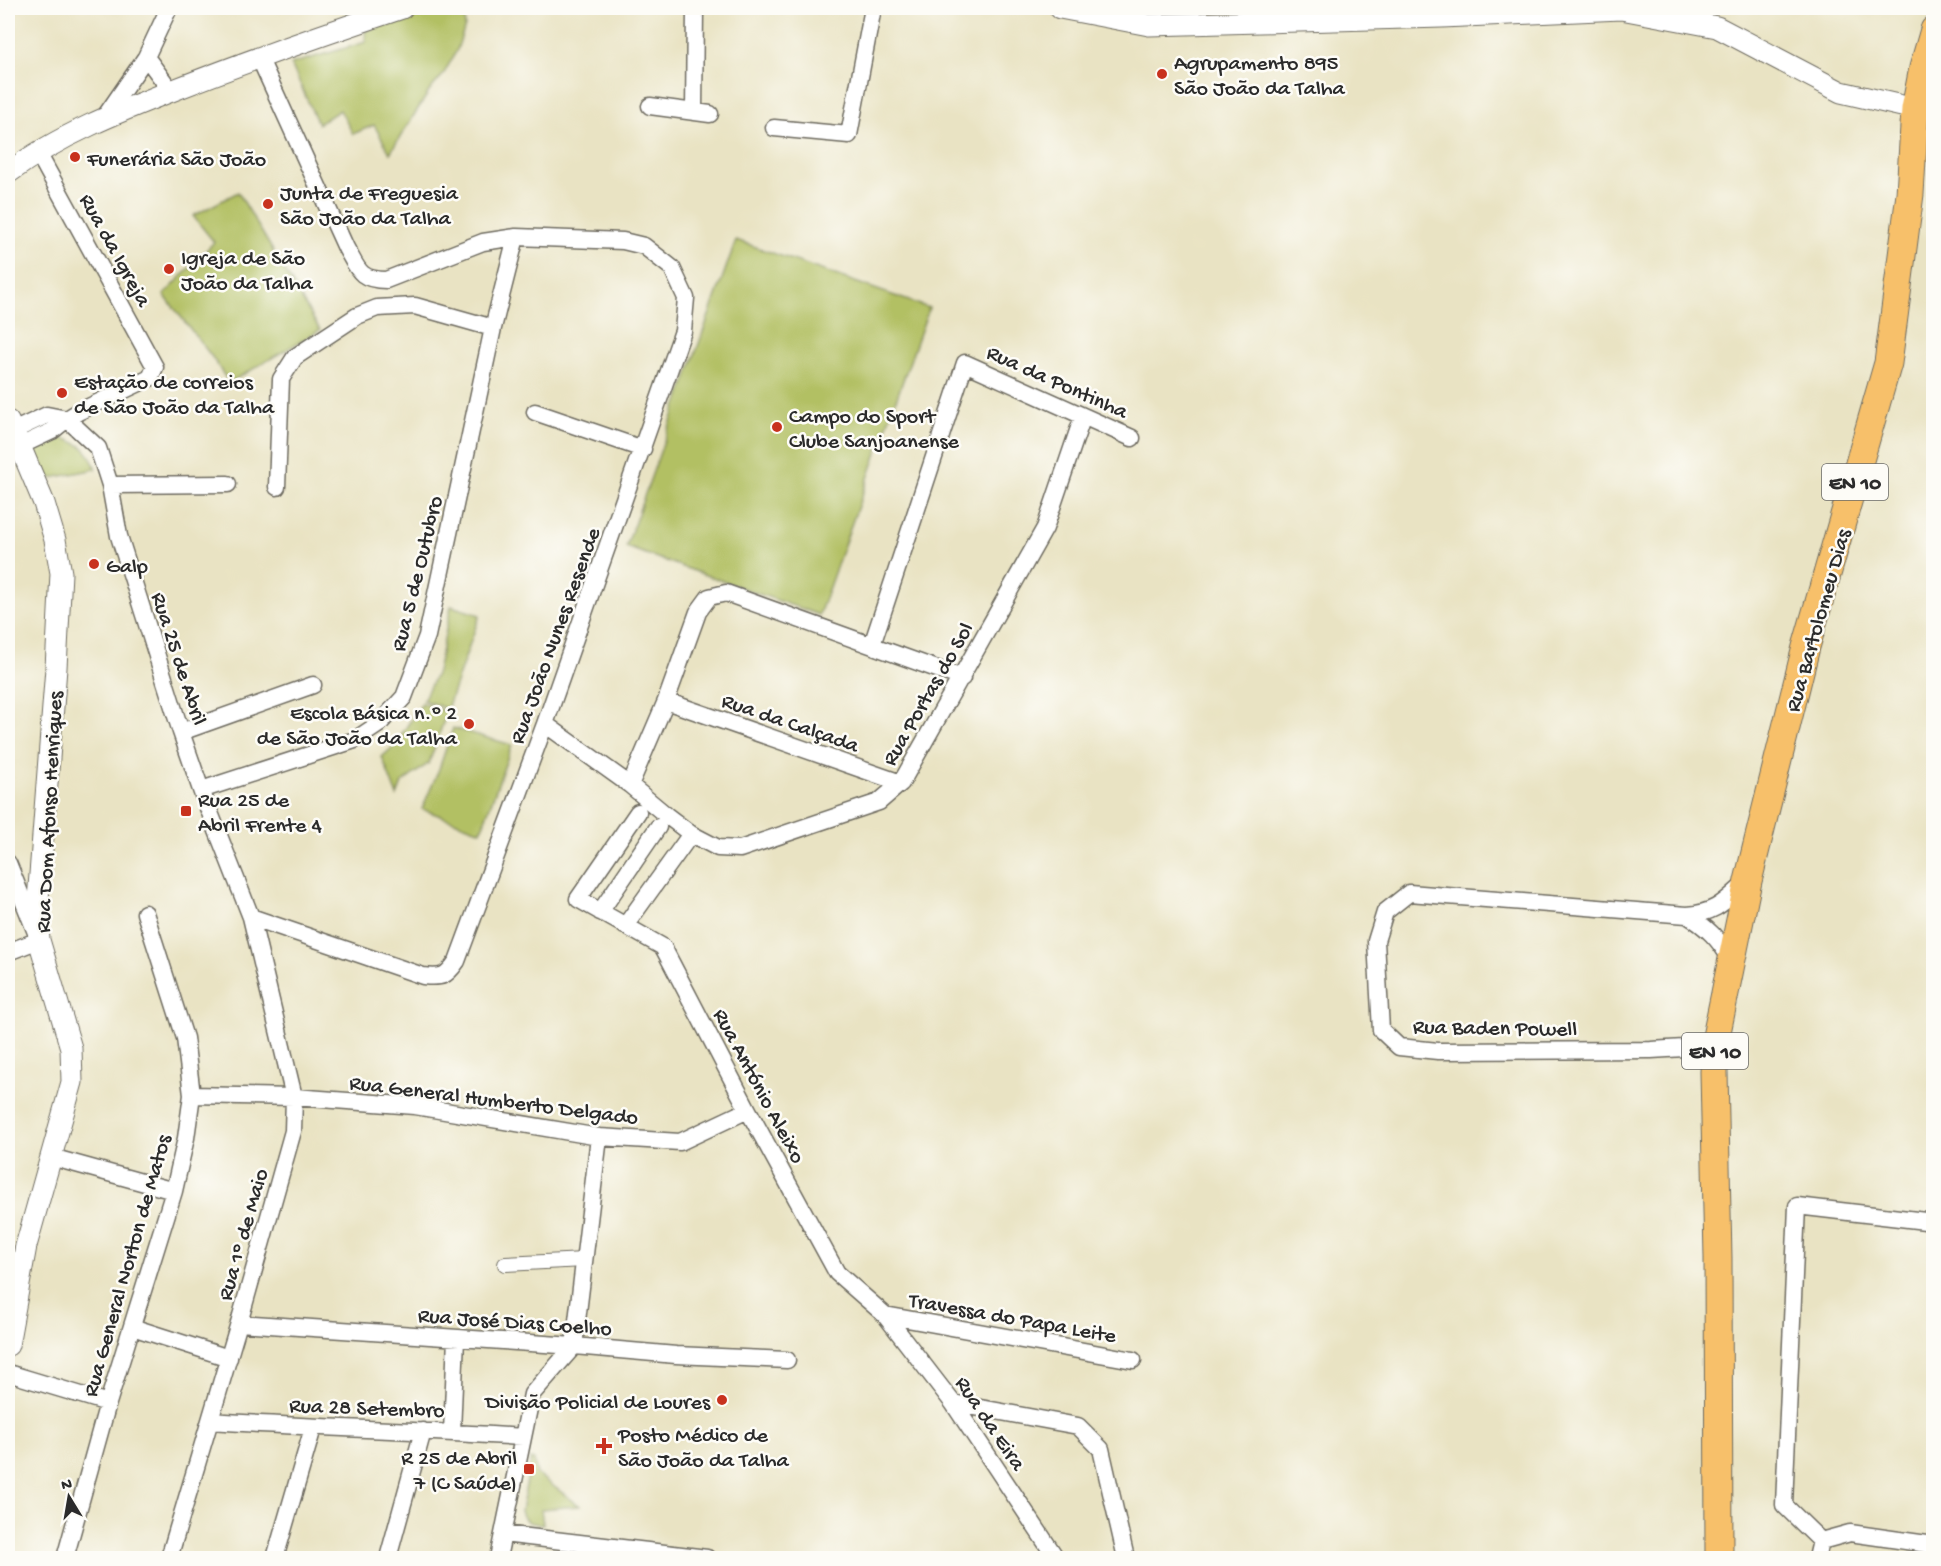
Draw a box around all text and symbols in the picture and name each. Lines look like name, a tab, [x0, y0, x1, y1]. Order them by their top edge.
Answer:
place label: Agrupamento 895 São João da Talha	[1174, 52, 1346, 103]
marker: Agrupamento 895 São João da Talha	[1155, 67, 1169, 81]
place label: Funerária São João	[86, 148, 266, 174]
marker: Funerária São João	[68, 150, 82, 164]
place label: Junta de Freguesia São João da Talha	[280, 182, 459, 233]
street label: Rua da Igreja	[72, 190, 156, 313]
marker: Junta de Freguesia São João da Talha	[261, 197, 275, 211]
place label: Igreja de São João da Talha	[181, 247, 314, 298]
marker: Igreja de São João da Talha	[162, 262, 176, 276]
street label: Rua da Pontinha	[982, 341, 1132, 427]
place label: Estação de correios de São João da Talha	[74, 371, 275, 422]
marker: Estação de correios de São João da Talha	[55, 386, 69, 400]
place label: Campo do Sport Clube Sanjoanense	[789, 405, 960, 456]
marker: Campo do Sport Clube Sanjoanense	[770, 420, 784, 434]
road number: EN 10	[1822, 464, 1888, 500]
street label: Rua 5 de Outubro	[387, 494, 451, 654]
street label: Rua João Nunes Resende	[506, 524, 608, 748]
street label: Rua Bartolomeu Dias	[1781, 526, 1859, 716]
place label: Galp	[106, 555, 148, 581]
marker: Galp	[87, 557, 101, 571]
street label: Rua 25 de Abril	[143, 589, 211, 729]
street label: Rua Portas do Sol	[878, 619, 981, 771]
street label: Rua da Calçada	[718, 689, 862, 761]
street label: Rua Dom Afonso Henriques	[32, 690, 70, 934]
place label: Escola Básica n.º 2 de São João da Talha	[257, 702, 458, 753]
marker: Escola Básica n.º 2 de São João da Talha	[462, 717, 476, 731]
place label: Rua 25 de Abril Frente 4	[198, 789, 323, 840]
marker: Rua 25 de Abril Frente 4	[179, 804, 193, 818]
street label: Rua António Aleixo	[706, 1005, 809, 1169]
street label: Rua Baden Powell	[1413, 1016, 1577, 1044]
road number: EN 10	[1682, 1033, 1748, 1069]
street label: Rua General Humberto Delgado	[348, 1071, 639, 1133]
street label: Rua General Norton de Matos	[79, 1131, 179, 1400]
street label: Rua 1º de Maio	[214, 1166, 276, 1304]
street label: Travessa do Papa Leite	[905, 1289, 1118, 1351]
street label: Rua José Dias Coelho	[417, 1304, 613, 1344]
street label: Rua da Eira	[948, 1372, 1030, 1477]
place label: Divisão Policial de Loures	[483, 1391, 711, 1417]
marker: Divisão Policial de Loures	[715, 1393, 729, 1407]
street label: Rua 28 Setembro	[289, 1394, 445, 1426]
place label: Posto Médico de São João da Talha	[617, 1424, 790, 1475]
marker: Posto Médico de São João da Talha	[595, 1437, 613, 1455]
place label: R 25 de Abril 7 (C Saúde)	[401, 1447, 517, 1498]
marker: R 25 de Abril 7 (C Saúde)	[522, 1462, 536, 1476]
north arrow	[39, 1467, 99, 1527]
text: N	[60, 1475, 74, 1496]

